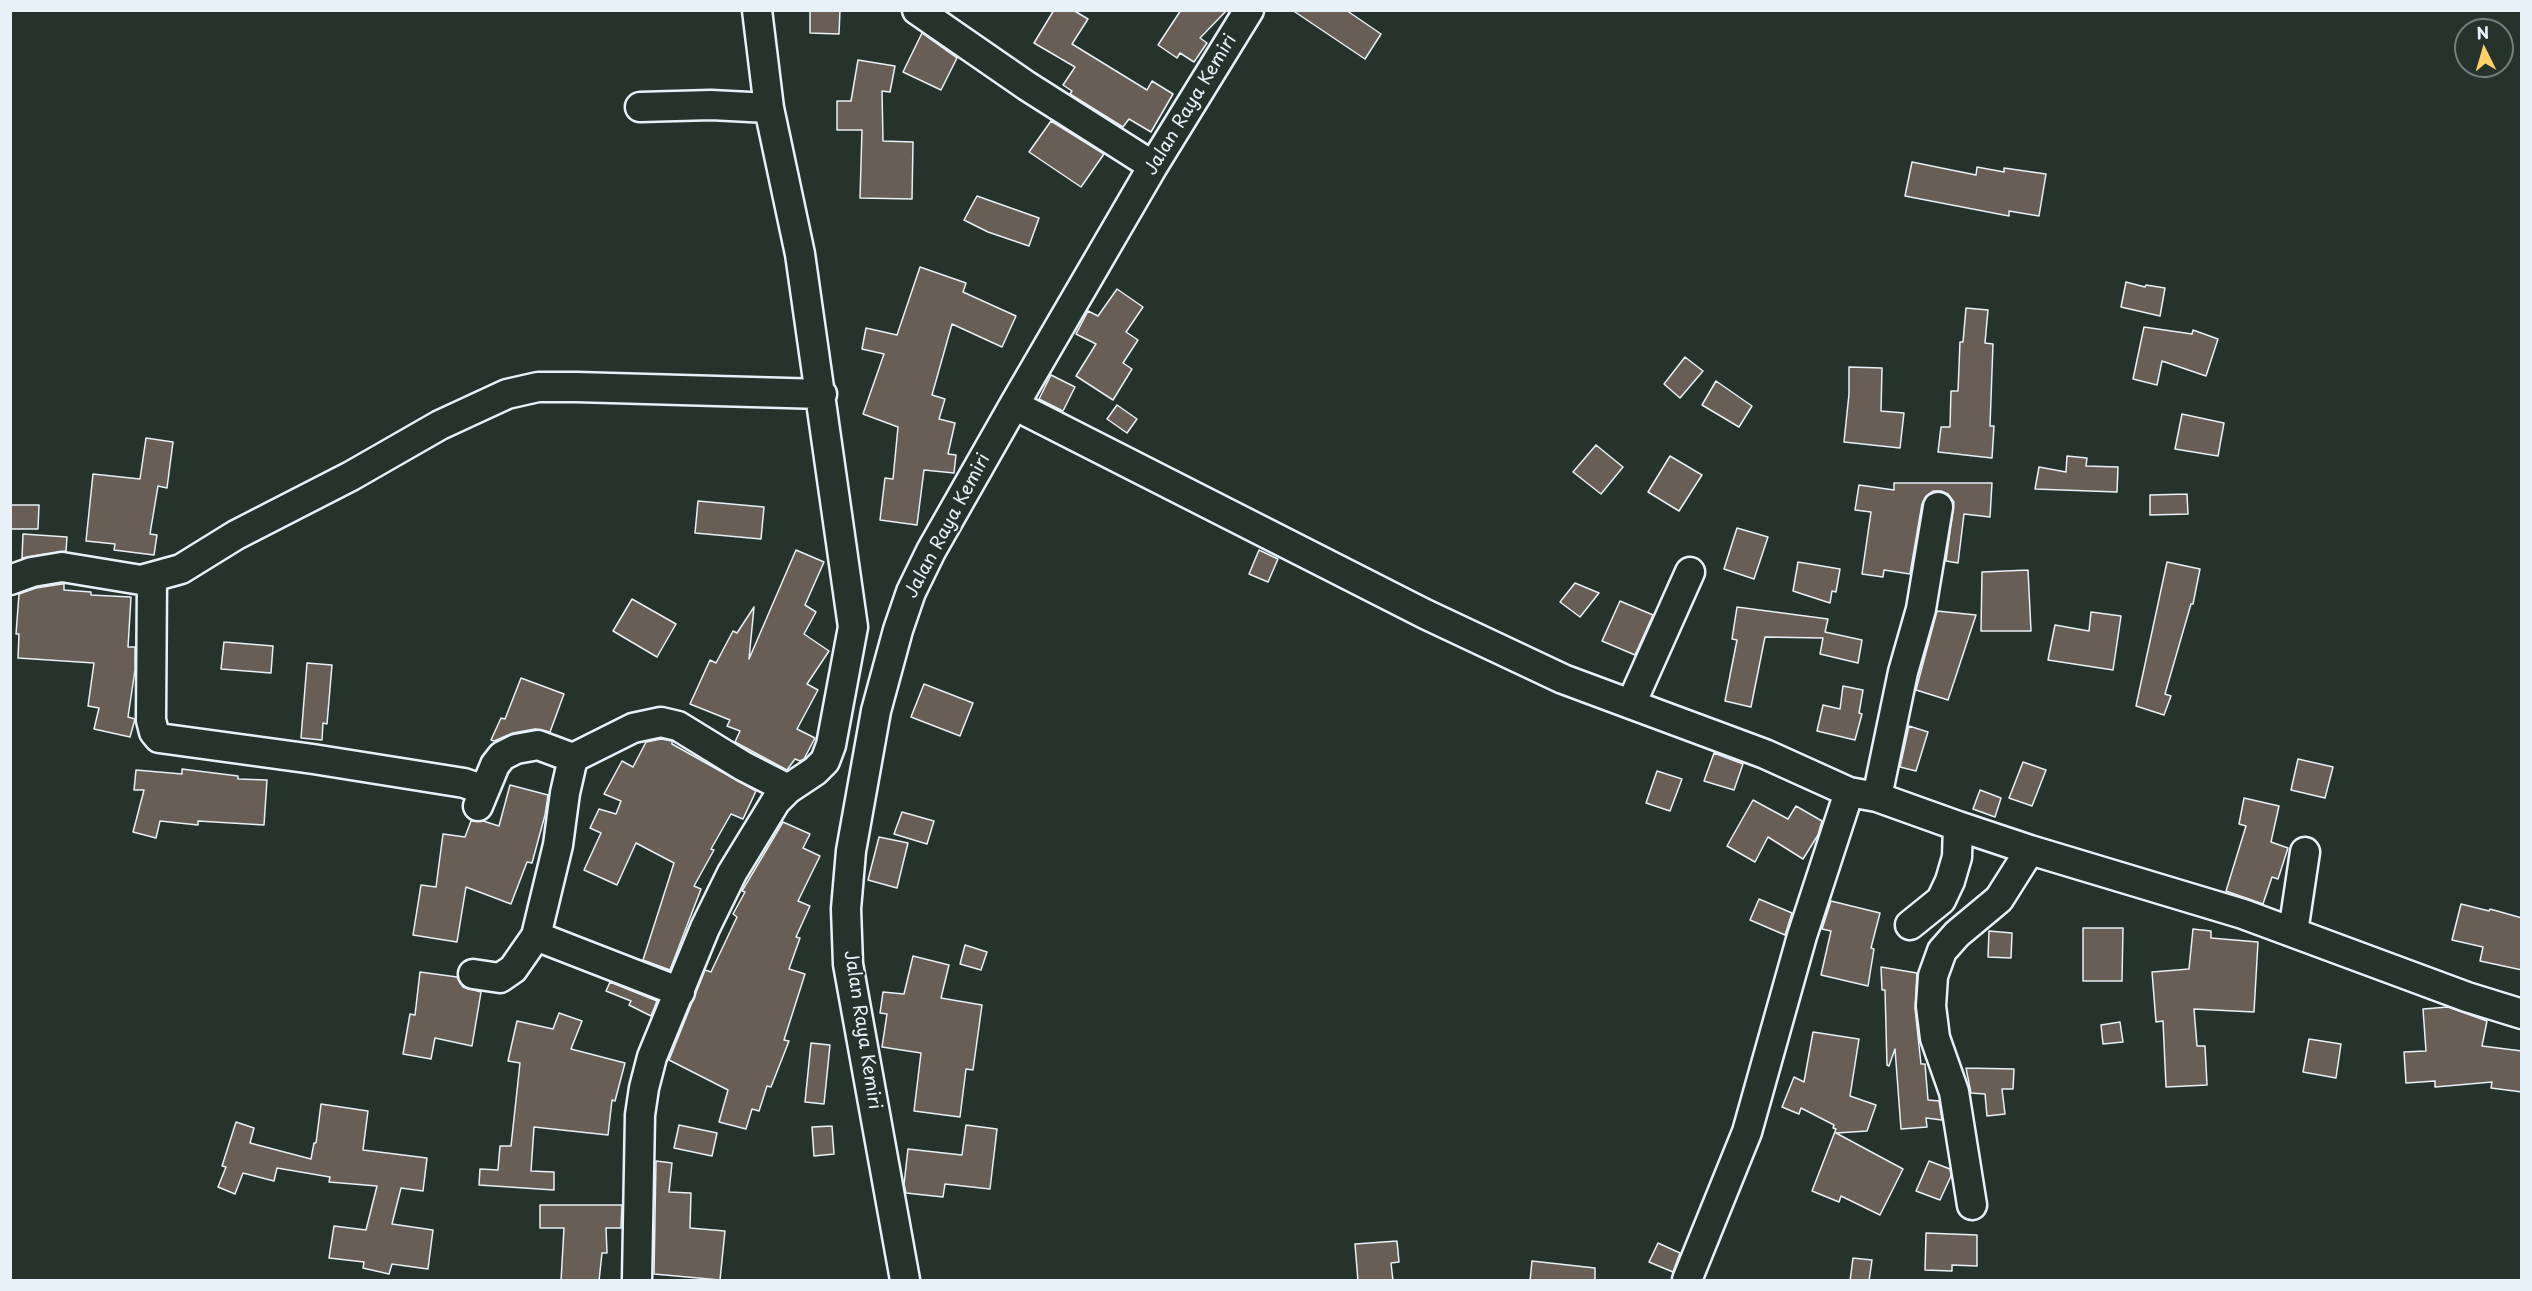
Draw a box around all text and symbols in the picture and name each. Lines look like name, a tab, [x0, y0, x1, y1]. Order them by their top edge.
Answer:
north arrow	[2454, 18, 2514, 78]
text: N	[2475, 20, 2490, 45]
street label: Jalan Raya Kemiri	[1140, 31, 1242, 179]
street label: Jalan Raya Kemiri	[901, 450, 995, 602]
street label: Jalan Raya Kemiri	[839, 949, 885, 1111]

